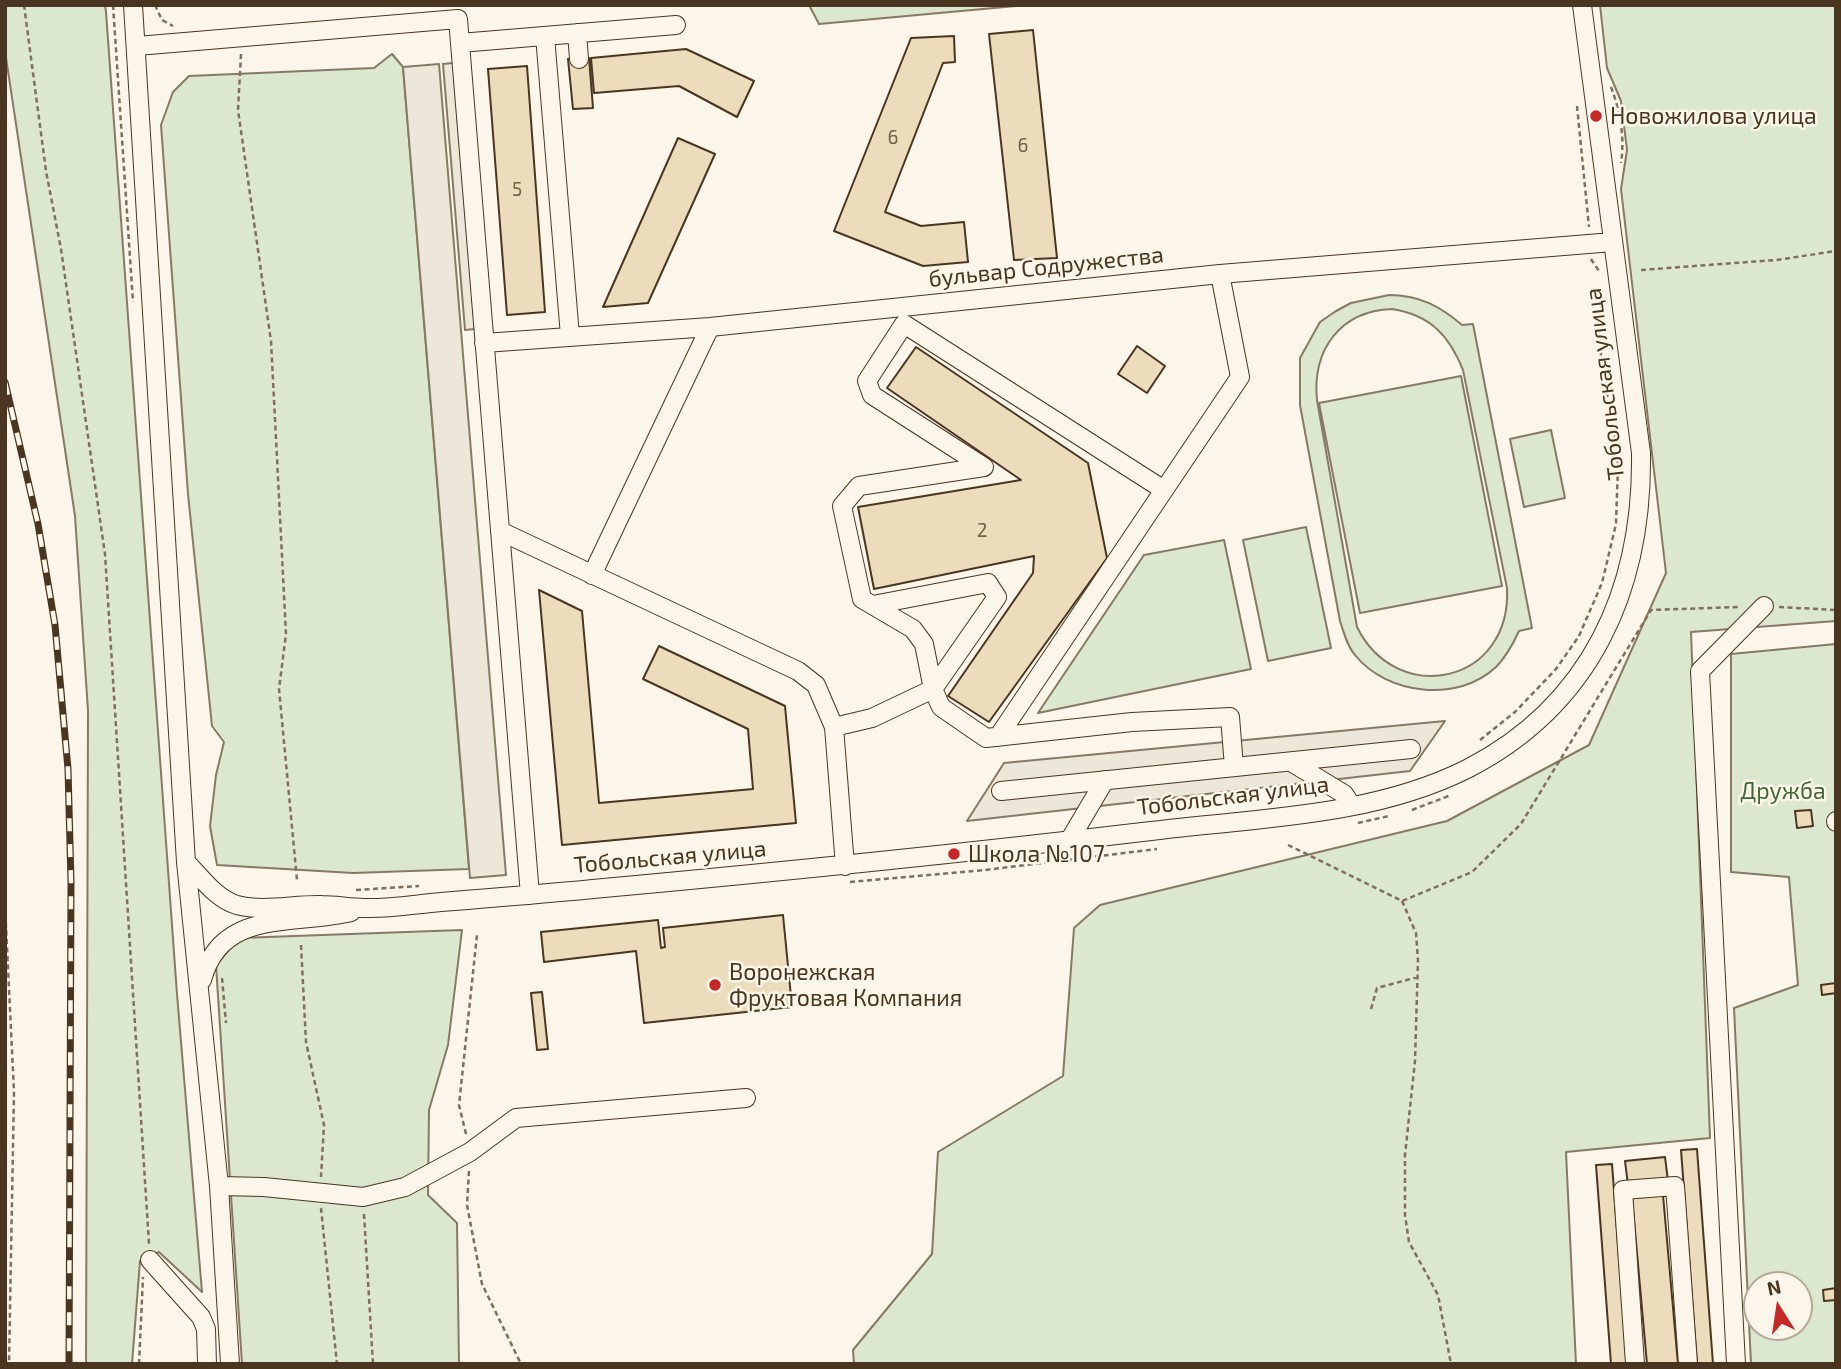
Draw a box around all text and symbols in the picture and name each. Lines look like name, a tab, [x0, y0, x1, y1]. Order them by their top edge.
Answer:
place label: Новожилова улица	[1610, 102, 1817, 130]
marker: Новожилова улица	[1588, 108, 1604, 124]
house number: 6	[888, 127, 898, 149]
house number: 6	[1018, 135, 1028, 157]
house number: 5	[512, 179, 522, 201]
street label: бульвар Содружества	[927, 241, 1165, 293]
street label: Тобольская улица	[1580, 286, 1630, 482]
house number: 2	[977, 520, 987, 542]
street label: Тобольская улица	[1135, 771, 1331, 821]
park label: Дружба	[1740, 777, 1826, 805]
street label: Тобольская улица	[573, 835, 767, 879]
place label: Школа №107	[968, 840, 1105, 868]
marker: Школа №107	[946, 846, 962, 862]
place label: Воронежская Фруктовая Компания	[729, 958, 962, 1012]
marker: Воронежская Фруктовая Компания	[707, 977, 723, 993]
north arrow	[1743, 1271, 1813, 1341]
text: N	[1765, 1274, 1783, 1300]

